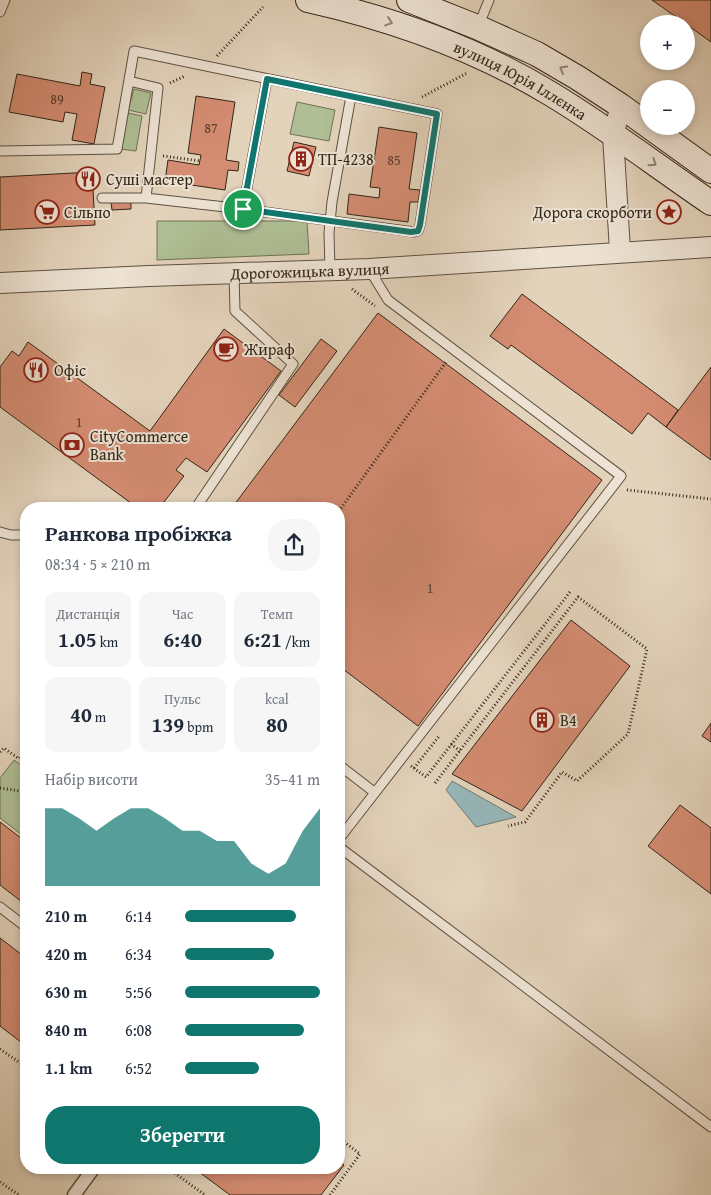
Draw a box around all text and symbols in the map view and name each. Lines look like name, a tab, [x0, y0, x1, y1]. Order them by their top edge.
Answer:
map controls	[640, 15, 695, 135]
button: +	[640, 15, 695, 70]
one-way arrow	[384, 16, 393, 26]
street label: вулиця Юрія Іллєнка	[450, 35, 592, 126]
one-way arrow	[560, 66, 569, 76]
button: −	[640, 80, 695, 135]
house number: 89	[50, 89, 64, 109]
house number: 87	[204, 118, 218, 138]
building icon: ТП-4238	[288, 146, 314, 172]
place label: ТП-4238	[318, 147, 374, 171]
house number: 85	[387, 150, 401, 170]
one-way arrow	[647, 157, 657, 166]
restaurant icon: Суші мастер	[75, 166, 101, 192]
place label: Суші мастер	[106, 167, 193, 191]
pin	[222, 188, 264, 230]
icon: arrive	[229, 195, 257, 223]
supermarket icon: Сільпо	[34, 199, 60, 225]
place icon: Дорога скорботи	[656, 199, 682, 225]
place label: Сільпо	[64, 200, 111, 224]
place label: Дорога скорботи	[532, 200, 652, 224]
street label: Дорогожицька вулиця	[229, 256, 390, 285]
cafe icon: Жираф	[213, 336, 239, 362]
place label: Жираф	[243, 337, 295, 361]
restaurant icon: Офіс	[23, 357, 49, 383]
place label: Офіс	[54, 358, 86, 382]
house number: 1	[76, 412, 82, 432]
place label: CityCommerce Bank	[90, 424, 188, 466]
bank icon: CityCommerce Bank	[59, 432, 85, 458]
text: Ранкова пробіжка	[45, 517, 232, 549]
button: share	[268, 519, 320, 571]
text: 08:34 · 5 × 210 m	[45, 552, 150, 576]
house number: 1	[427, 578, 433, 598]
text: Дистанція	[56, 604, 120, 624]
text: Час	[172, 604, 193, 624]
text: Темп	[261, 604, 293, 624]
text: 1.05	[58, 624, 97, 655]
text: 6:40	[163, 624, 202, 655]
text: 6:21	[243, 624, 282, 655]
text: km	[97, 632, 118, 652]
text: /km	[282, 632, 310, 652]
text: Пульс	[164, 689, 201, 709]
text: kcal	[265, 689, 289, 709]
text: 40	[70, 699, 92, 730]
text: m	[92, 707, 106, 727]
building icon: B4	[529, 707, 555, 733]
place label: B4	[560, 708, 577, 732]
text: 139	[152, 709, 184, 740]
text: 80	[266, 709, 288, 740]
text: bpm	[184, 717, 213, 737]
text: Набір висоти	[45, 767, 138, 791]
text: 35–41 m	[265, 767, 320, 791]
text: 210 m	[45, 904, 87, 928]
text: 6:14	[125, 904, 152, 928]
text: 420 m	[45, 942, 87, 966]
text: 6:34	[125, 942, 152, 966]
text: 630 m	[45, 980, 87, 1004]
text: 5:56	[125, 980, 152, 1004]
text: 840 m	[45, 1018, 87, 1042]
text: 6:08	[125, 1018, 152, 1042]
text: 1.1 km	[45, 1056, 92, 1080]
text: 6:52	[125, 1056, 152, 1080]
button: Зберегти	[45, 1106, 320, 1164]

